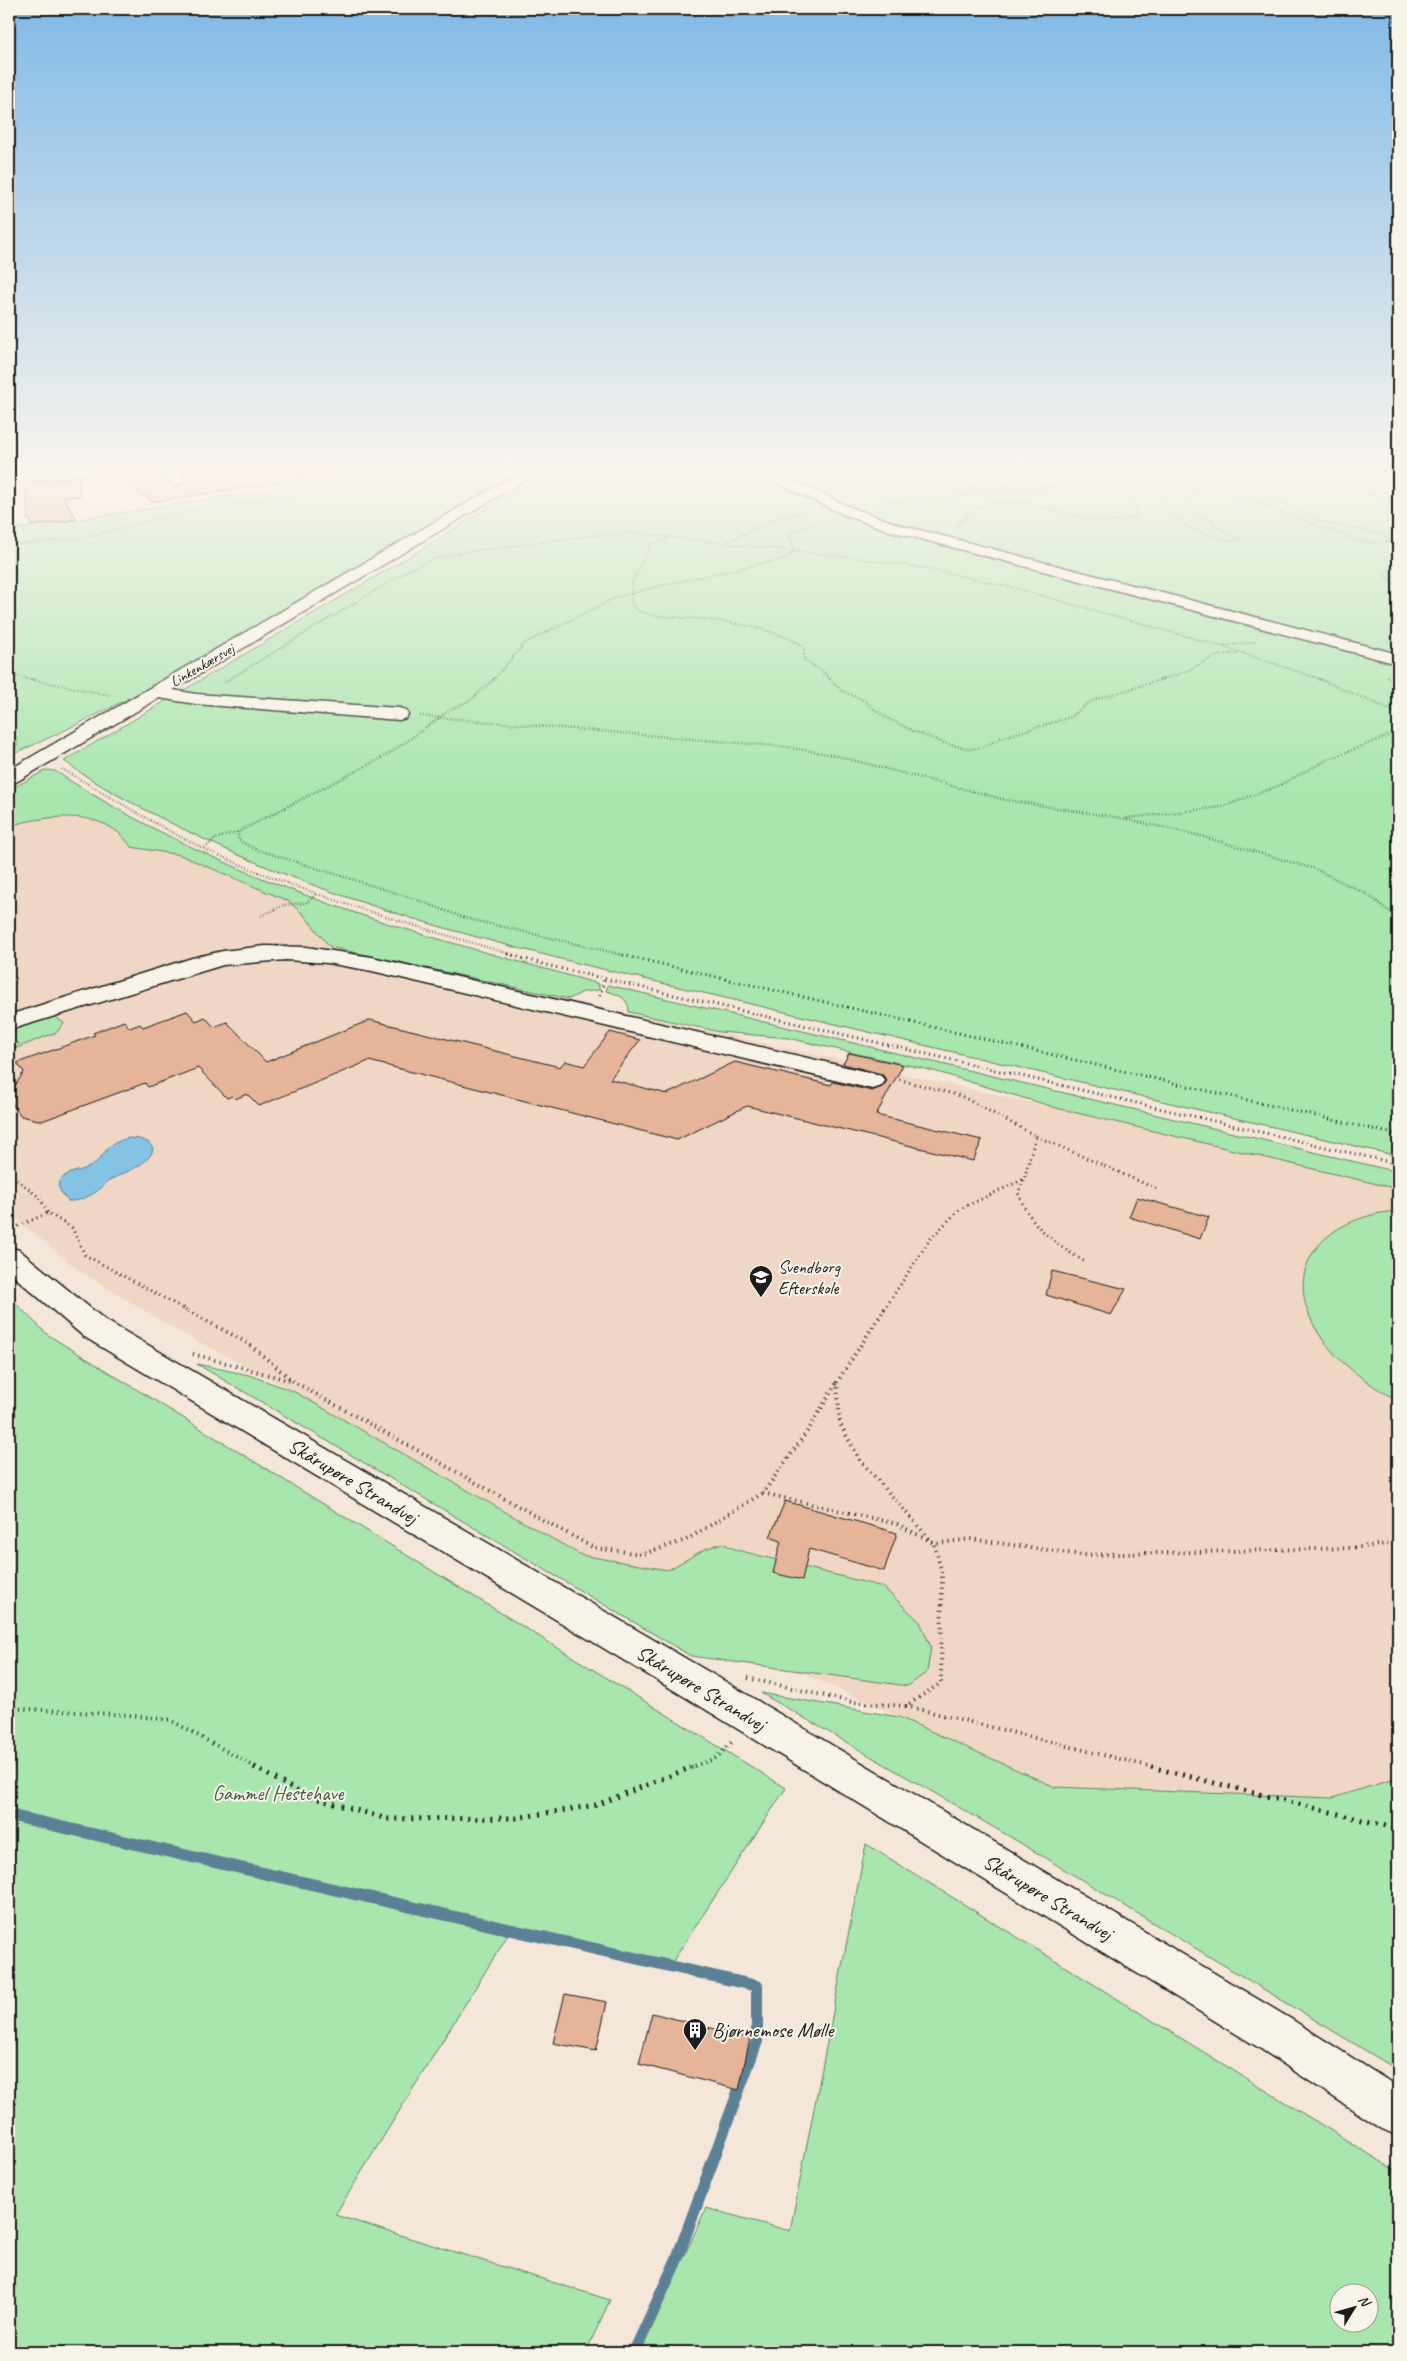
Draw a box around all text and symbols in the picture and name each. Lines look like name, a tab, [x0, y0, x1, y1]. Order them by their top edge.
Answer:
street label: Linkenkærsvej	[167, 639, 239, 691]
place label: Svendborg Efterskole	[778, 1256, 841, 1299]
school or university icon: Svendborg Efterskole	[748, 1264, 774, 1298]
street label: Skårupøre Strandvej	[284, 1432, 425, 1531]
street label: Skårupøre Strandvej	[632, 1639, 773, 1738]
park label: Gammel Hestehave	[213, 1780, 345, 1806]
street label: Skårupøre Strandvej	[979, 1848, 1120, 1947]
building icon: Bjørnemose Mølle	[682, 2017, 708, 2051]
place label: Bjørnemose Mølle	[712, 2017, 836, 2043]
north arrow	[1330, 2284, 1380, 2334]
text: N	[1355, 2292, 1375, 2311]

